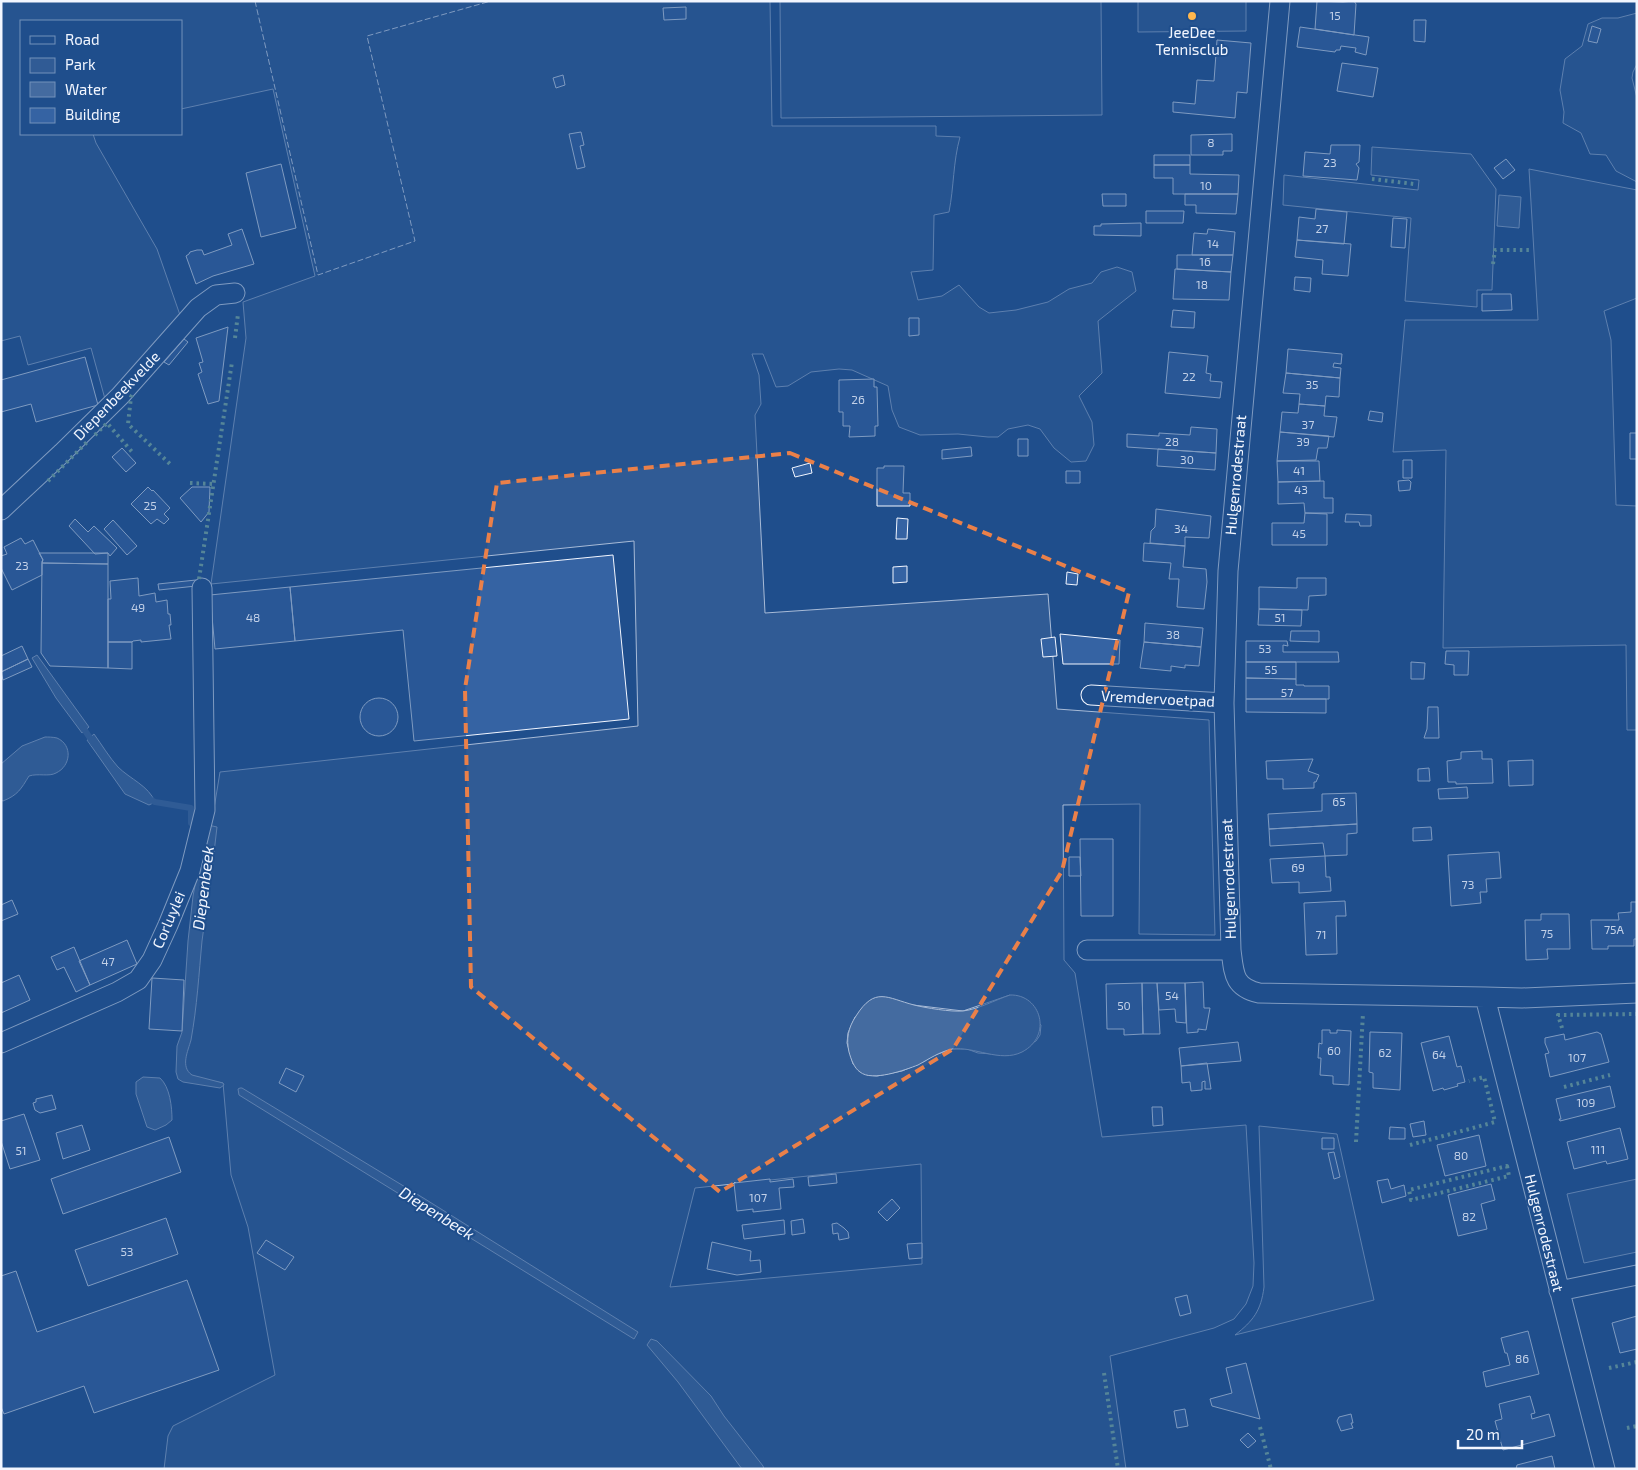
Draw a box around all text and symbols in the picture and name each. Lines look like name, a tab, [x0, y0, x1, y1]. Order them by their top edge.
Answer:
house number: 15	[1329, 8, 1341, 22]
marker: JeeDee Tennisclub	[1186, 10, 1198, 22]
legend	[20, 20, 182, 135]
place label: JeeDee Tennisclub	[1156, 23, 1228, 58]
text: Road	[65, 30, 100, 48]
text: Park	[65, 55, 96, 73]
text: Water	[65, 80, 107, 98]
text: Building	[65, 105, 121, 123]
house number: 8	[1207, 135, 1215, 149]
house number: 23	[1323, 155, 1337, 169]
house number: 10	[1200, 178, 1212, 192]
house number: 27	[1316, 221, 1328, 235]
house number: 14	[1207, 236, 1219, 250]
house number: 16	[1199, 254, 1211, 268]
house number: 18	[1196, 277, 1208, 291]
street label: Diepenbeekvelde	[69, 347, 163, 443]
house number: 22	[1182, 369, 1196, 383]
house number: 35	[1305, 377, 1319, 391]
house number: 26	[851, 392, 865, 406]
street label: Hulgenrodestraat	[1221, 414, 1249, 536]
house number: 37	[1302, 417, 1314, 431]
house number: 28	[1165, 434, 1179, 448]
house number: 39	[1296, 434, 1310, 448]
house number: 30	[1180, 452, 1194, 466]
house number: 41	[1293, 463, 1305, 477]
house number: 43	[1294, 482, 1308, 496]
house number: 25	[143, 498, 157, 512]
house number: 34	[1174, 521, 1188, 535]
house number: 45	[1292, 526, 1306, 540]
house number: 23	[15, 558, 29, 572]
house number: 49	[131, 600, 145, 614]
house number: 48	[246, 610, 260, 624]
house number: 51	[1274, 610, 1286, 624]
house number: 38	[1166, 627, 1180, 641]
house number: 53	[1258, 641, 1272, 655]
house number: 55	[1265, 662, 1277, 676]
house number: 57	[1281, 685, 1293, 699]
street label: Vremdervoetpad	[1101, 686, 1215, 710]
house number: 65	[1332, 794, 1346, 808]
street label: Hulgenrodestraat	[1217, 818, 1239, 940]
water label: Diepenbeek	[188, 845, 217, 931]
house number: 69	[1291, 860, 1305, 874]
house number: 73	[1462, 877, 1474, 891]
street label: Corluylei	[148, 888, 188, 951]
house number: 75A	[1604, 922, 1625, 936]
house number: 75	[1541, 926, 1553, 940]
house number: 71	[1316, 927, 1326, 941]
house number: 47	[101, 954, 115, 968]
house number: 54	[1165, 988, 1179, 1002]
house number: 50	[1117, 998, 1131, 1012]
house number: 60	[1327, 1043, 1341, 1057]
house number: 62	[1378, 1045, 1392, 1059]
house number: 64	[1432, 1047, 1446, 1061]
house number: 107	[1568, 1050, 1586, 1064]
house number: 109	[1577, 1095, 1596, 1109]
house number: 111	[1591, 1142, 1605, 1156]
house number: 51	[15, 1143, 27, 1157]
house number: 80	[1454, 1148, 1468, 1162]
street label: Hulgenrodestraat	[1522, 1172, 1568, 1294]
water label: Diepenbeek	[396, 1182, 478, 1243]
house number: 107	[749, 1190, 767, 1204]
house number: 82	[1462, 1209, 1476, 1223]
house number: 53	[120, 1244, 134, 1258]
house number: 86	[1515, 1351, 1529, 1365]
scale bar	[1458, 1418, 1522, 1450]
text: 20 m	[1466, 1425, 1500, 1443]

